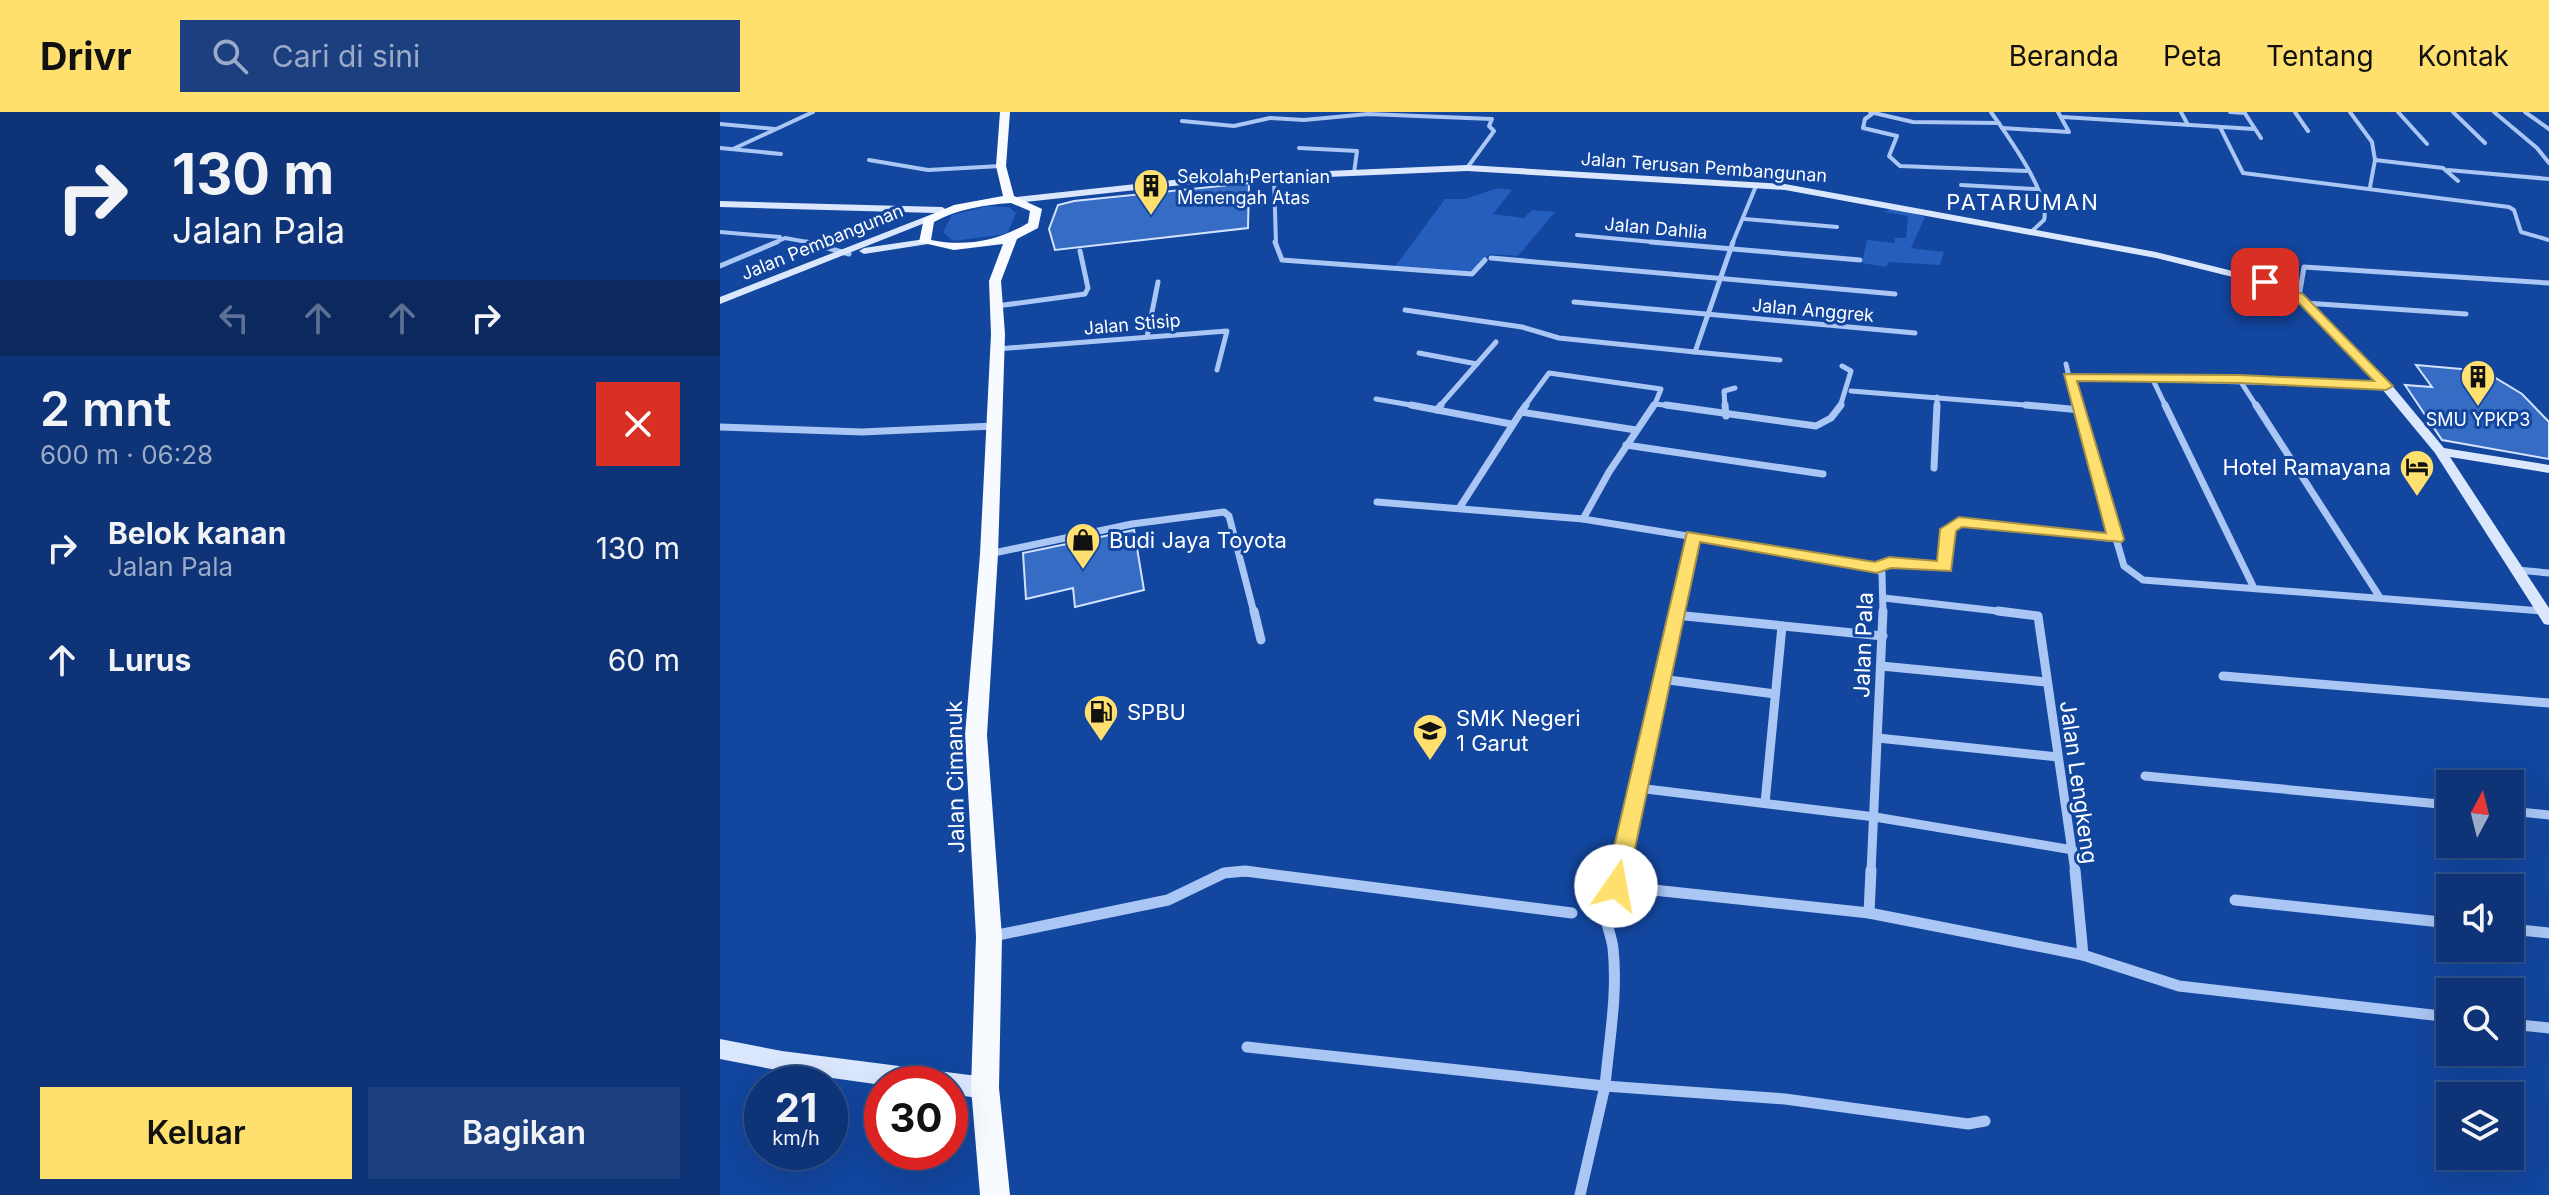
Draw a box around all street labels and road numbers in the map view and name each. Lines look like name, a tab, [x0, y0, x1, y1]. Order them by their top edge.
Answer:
street label: Jalan Terusan Pembangunan	[1580, 148, 1828, 186]
street label: Jalan Pembangunan	[738, 200, 906, 284]
street label: Jalan Dahlia	[1604, 213, 1708, 243]
street label: Jalan Anggrek	[1751, 294, 1875, 326]
street label: Jalan Stisip	[1083, 309, 1181, 339]
street label: Jalan Pala	[1848, 592, 1878, 698]
street label: Jalan Lengkeng	[2055, 699, 2103, 865]
street label: Jalan Cimanuk	[941, 700, 969, 854]

